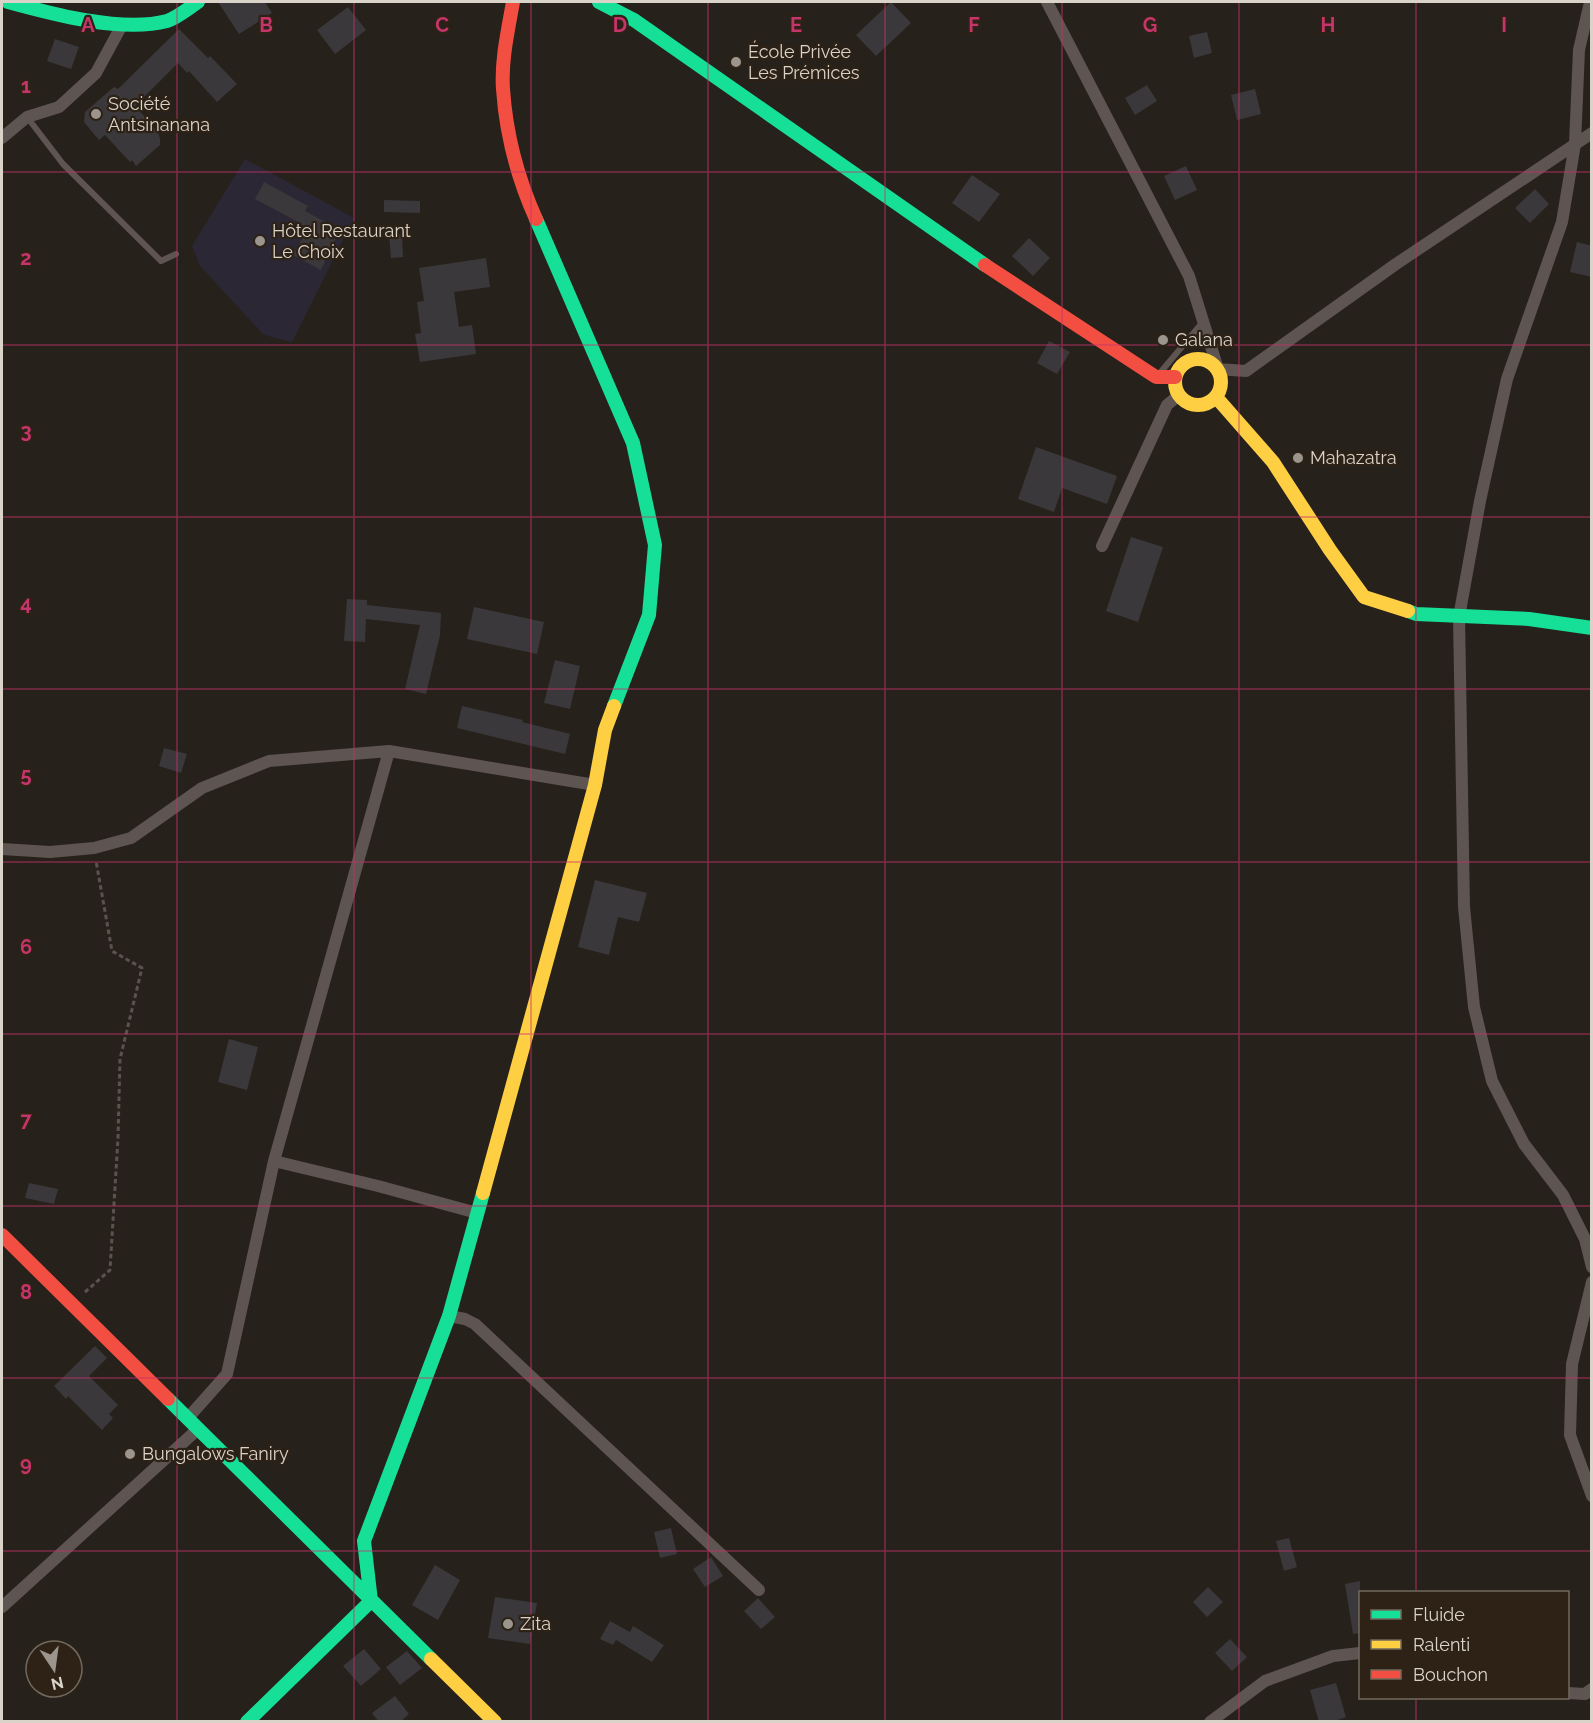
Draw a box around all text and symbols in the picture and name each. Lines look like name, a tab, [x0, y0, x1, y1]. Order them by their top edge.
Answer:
text: A	[81, 13, 95, 37]
text: B	[259, 13, 273, 37]
text: C	[435, 13, 449, 37]
text: D	[613, 13, 627, 37]
text: E	[790, 13, 802, 37]
text: F	[968, 13, 980, 37]
text: G	[1143, 13, 1157, 37]
text: H	[1321, 13, 1335, 37]
text: I	[1501, 13, 1507, 37]
place label: École Privée Les Prémices	[748, 40, 860, 83]
marker: École Privée Les Prémices	[729, 55, 743, 69]
text: 1	[21, 74, 31, 98]
place label: Société Antsinanana	[108, 93, 210, 135]
marker: Société Antsinanana	[89, 107, 103, 121]
place label: Hôtel Restaurant Le Choix	[272, 220, 411, 262]
marker: Hôtel Restaurant Le Choix	[253, 234, 267, 248]
text: 2	[20, 246, 32, 270]
place label: Galana	[1175, 329, 1233, 350]
marker: Galana	[1156, 333, 1170, 347]
text: 3	[20, 419, 32, 443]
place label: Mahazatra	[1310, 447, 1397, 468]
marker: Mahazatra	[1291, 451, 1305, 465]
text: 4	[20, 591, 32, 615]
text: 5	[20, 763, 32, 787]
text: 6	[20, 935, 32, 959]
text: 7	[20, 1108, 32, 1132]
text: 8	[20, 1280, 32, 1304]
place label: Bungalows Faniry	[142, 1443, 289, 1464]
marker: Bungalows Faniry	[123, 1447, 137, 1461]
text: 9	[20, 1452, 32, 1476]
legend	[1359, 1591, 1569, 1699]
text: Fluide	[1413, 1604, 1465, 1625]
place label: Zita	[520, 1613, 551, 1634]
marker: Zita	[501, 1617, 515, 1631]
text: Ralenti	[1413, 1634, 1470, 1655]
north arrow	[24, 1639, 84, 1699]
text: Bouchon	[1413, 1664, 1488, 1685]
text: N	[49, 1672, 65, 1694]

